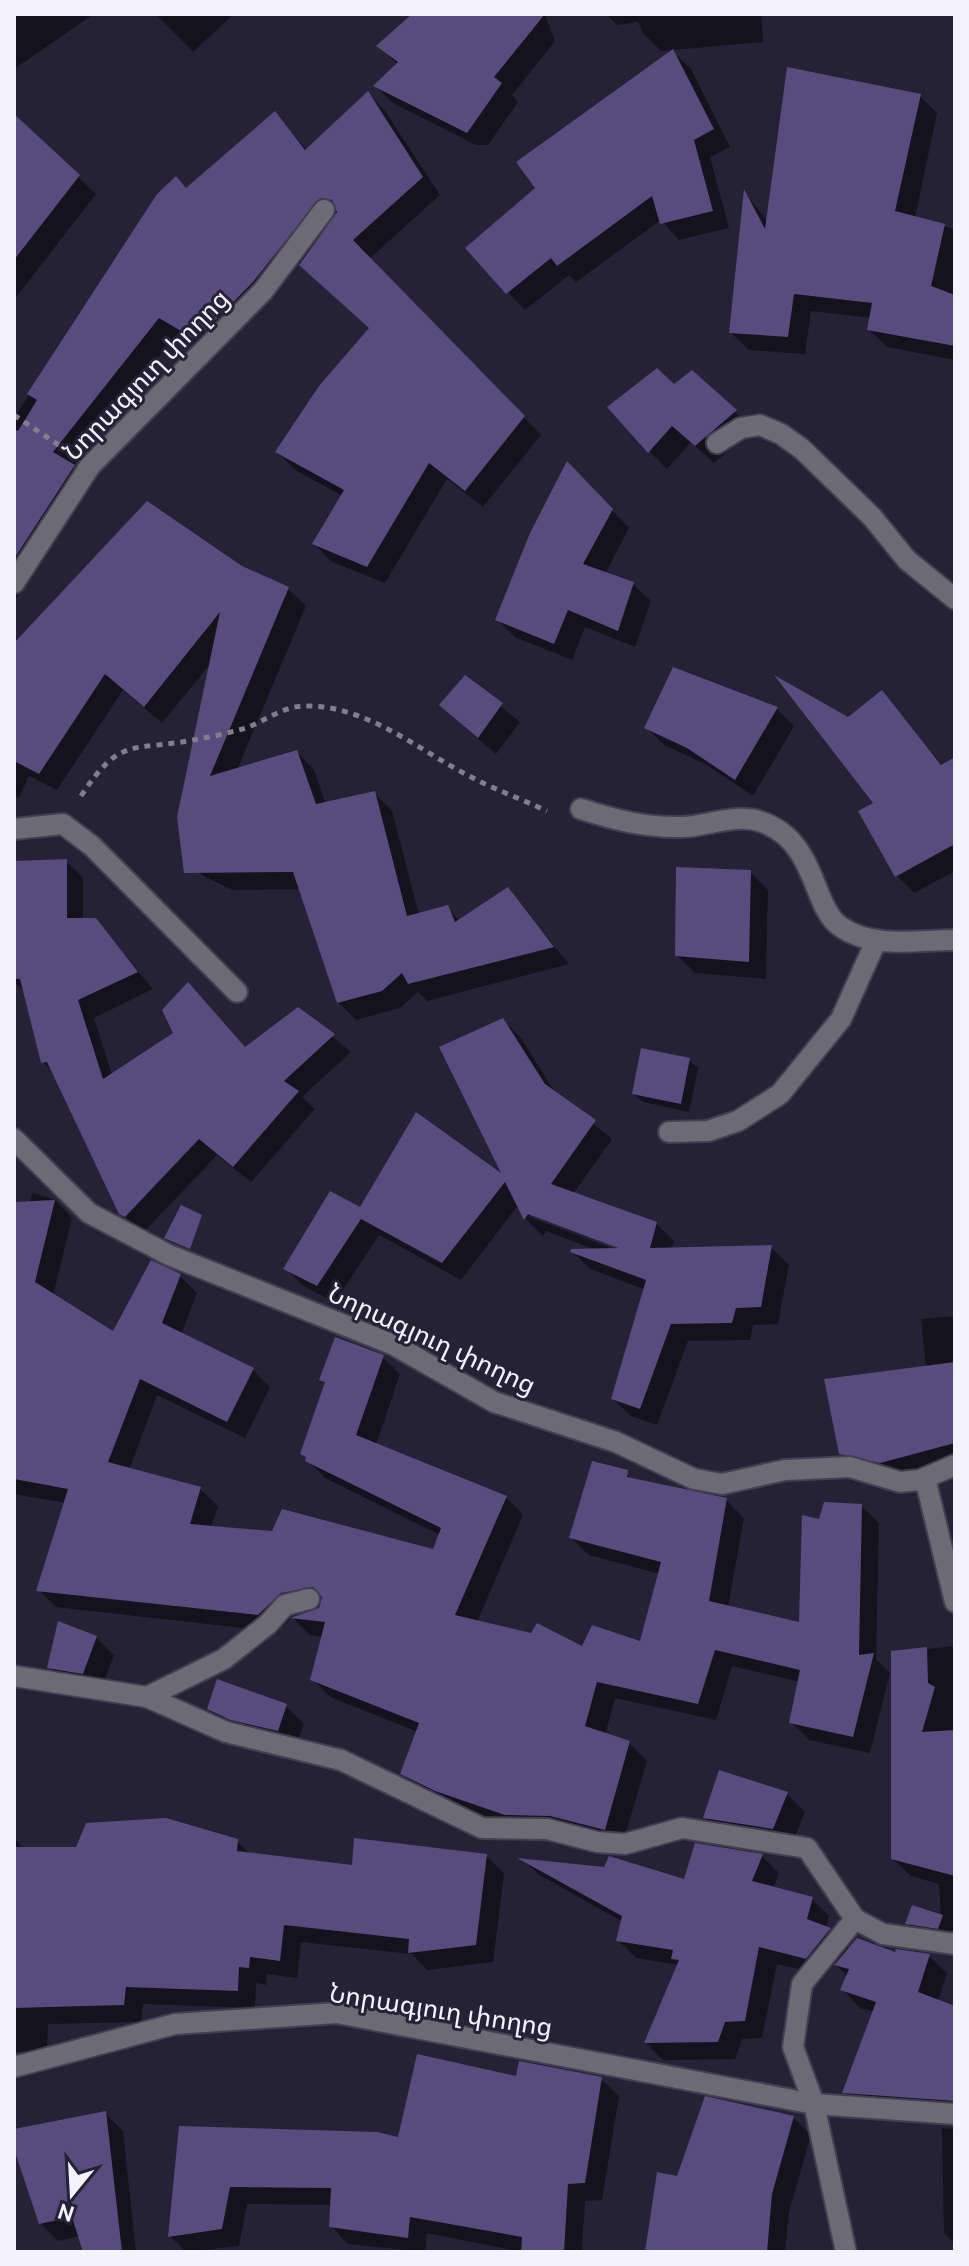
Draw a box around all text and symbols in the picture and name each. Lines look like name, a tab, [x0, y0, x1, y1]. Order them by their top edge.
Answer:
street label: Նորագյուղ փողոց	[56, 283, 236, 467]
street label: Նորագյուղ փողոց	[323, 1277, 541, 1401]
street label: Նորագյուղ փողոց	[327, 1977, 555, 2043]
north arrow	[32, 2154, 112, 2234]
text: N	[54, 2197, 78, 2228]

